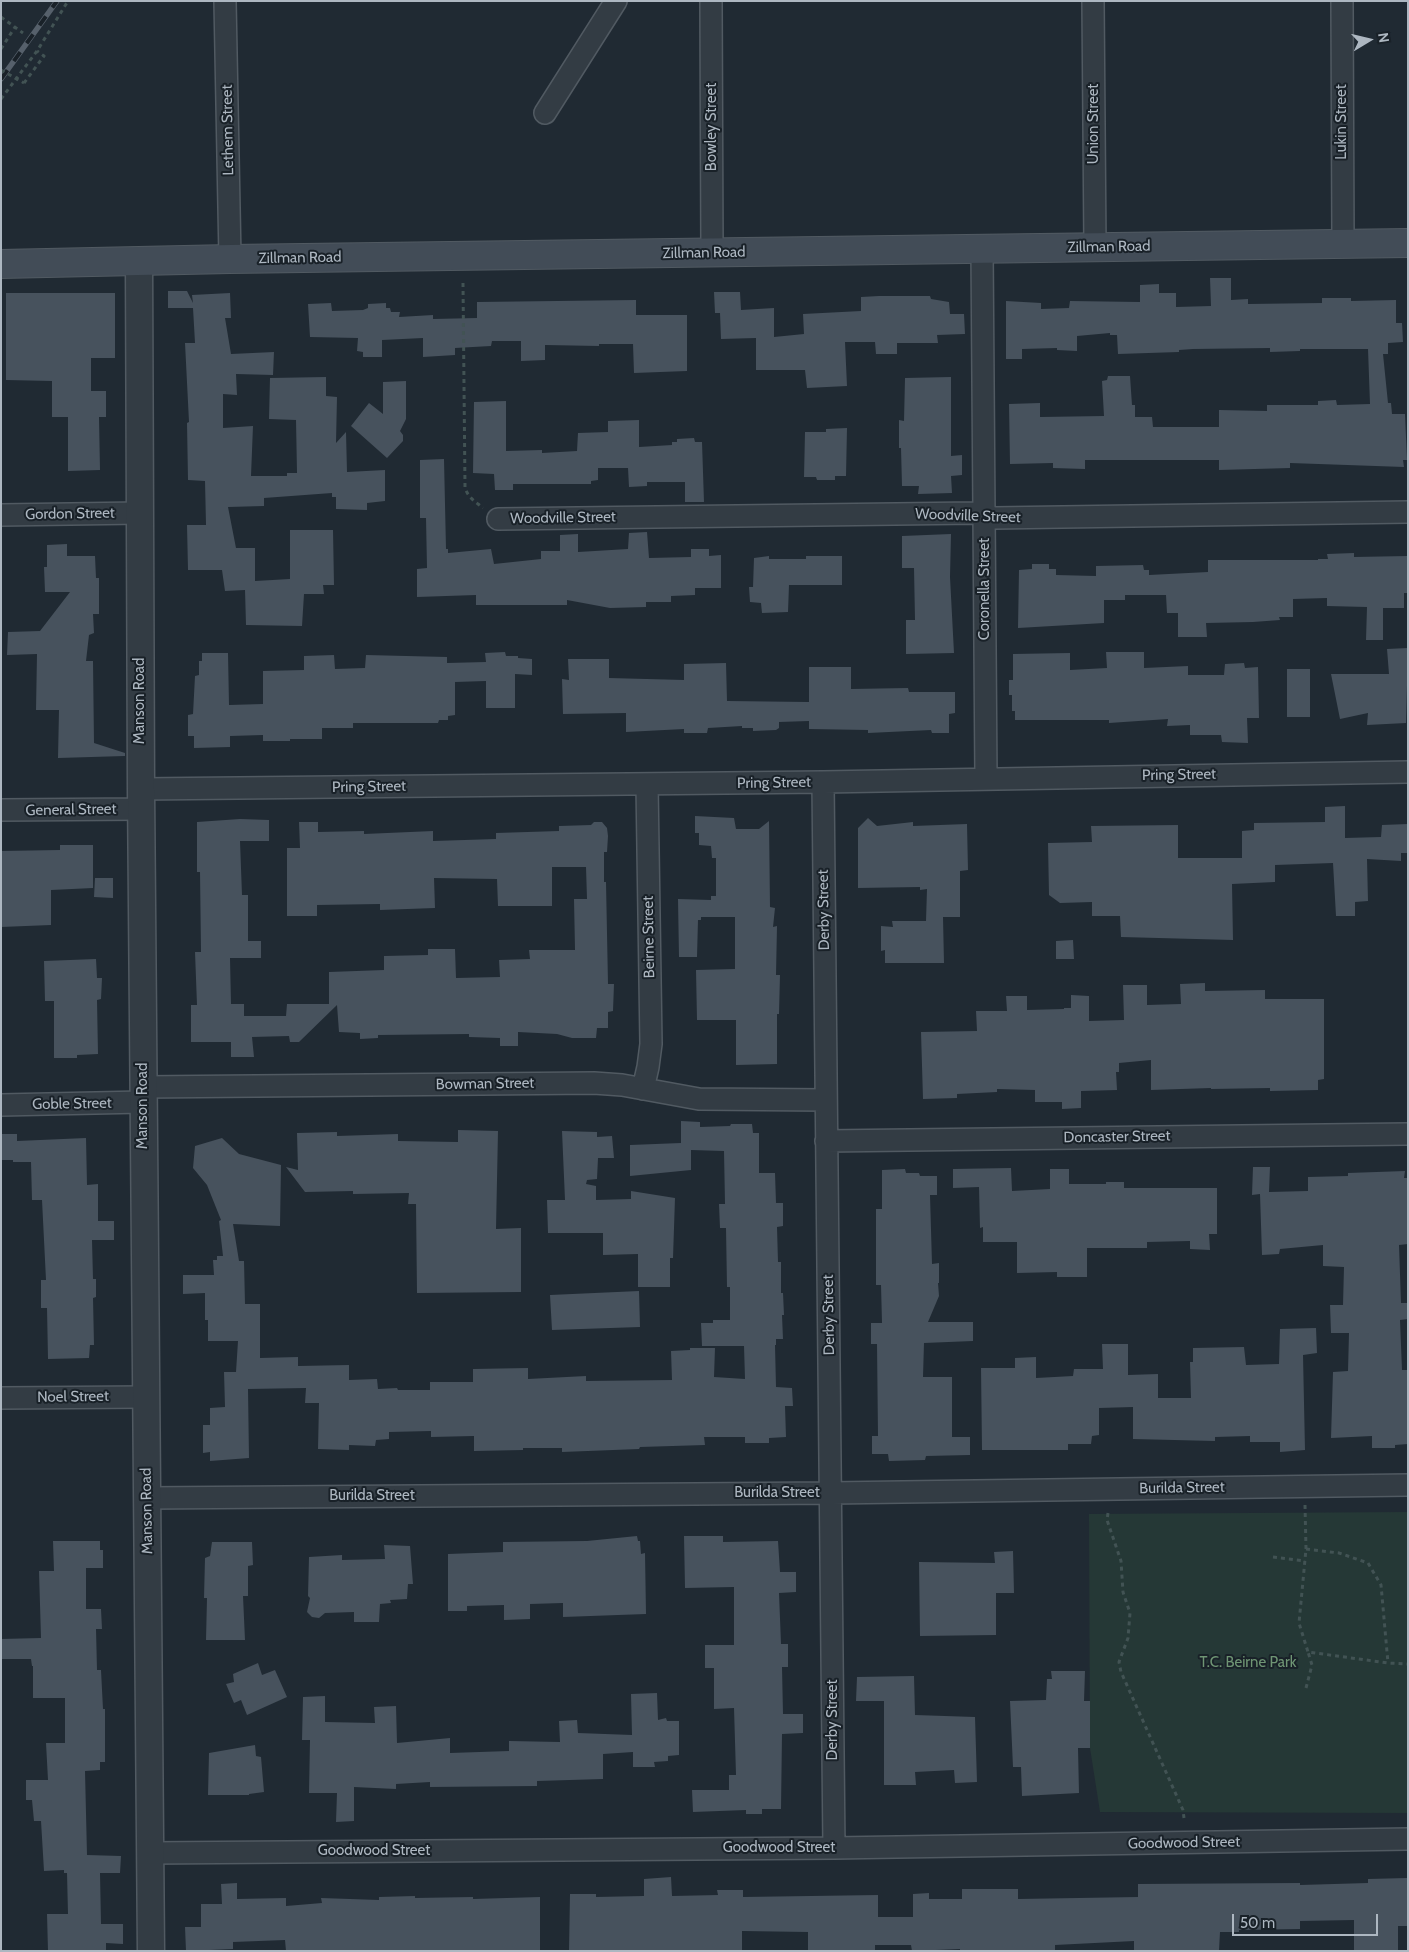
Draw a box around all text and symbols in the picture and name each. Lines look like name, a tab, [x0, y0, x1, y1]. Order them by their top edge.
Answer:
north arrow	[1344, 15, 1394, 65]
text: N	[1374, 31, 1393, 44]
street label: Bowley Street	[703, 83, 721, 171]
street label: Lethem Street	[218, 84, 238, 176]
street label: Union Street	[1085, 84, 1103, 164]
street label: Lukin Street	[1333, 84, 1351, 160]
street label: Zillman Road	[1067, 237, 1151, 257]
street label: Zillman Road	[662, 243, 746, 263]
street label: Zillman Road	[258, 248, 342, 268]
street label: Gordon Street	[25, 504, 115, 524]
street label: Woodville Street	[915, 505, 1021, 527]
street label: Woodville Street	[510, 508, 616, 528]
street label: Coronella Street	[976, 538, 994, 640]
street label: Manson Road	[131, 658, 149, 744]
street label: Pring Street	[1142, 765, 1216, 785]
street label: Pring Street	[737, 773, 811, 793]
street label: Pring Street	[332, 777, 406, 797]
street label: General Street	[25, 800, 117, 820]
street label: Derby Street	[814, 869, 834, 951]
street label: Beirne Street	[639, 896, 659, 978]
street label: Manson Road	[134, 1063, 152, 1149]
street label: Bowman Street	[436, 1074, 534, 1094]
street label: Goble Street	[32, 1094, 112, 1114]
street label: Doncaster Street	[1063, 1127, 1171, 1147]
street label: Derby Street	[819, 1274, 839, 1356]
street label: Noel Street	[37, 1387, 109, 1407]
street label: Manson Road	[137, 1468, 157, 1554]
street label: Burilda Street	[1139, 1478, 1225, 1498]
street label: Burilda Street	[734, 1484, 820, 1502]
street label: Burilda Street	[329, 1487, 415, 1505]
park label: T.C. Beirne Park	[1199, 1654, 1297, 1672]
street label: Derby Street	[824, 1680, 842, 1760]
street label: Goodwood Street	[1128, 1833, 1240, 1853]
street label: Goodwood Street	[723, 1839, 835, 1857]
street label: Goodwood Street	[318, 1842, 430, 1860]
scale bar	[1234, 1904, 1380, 1936]
text: 50 m	[1240, 1914, 1275, 1932]

